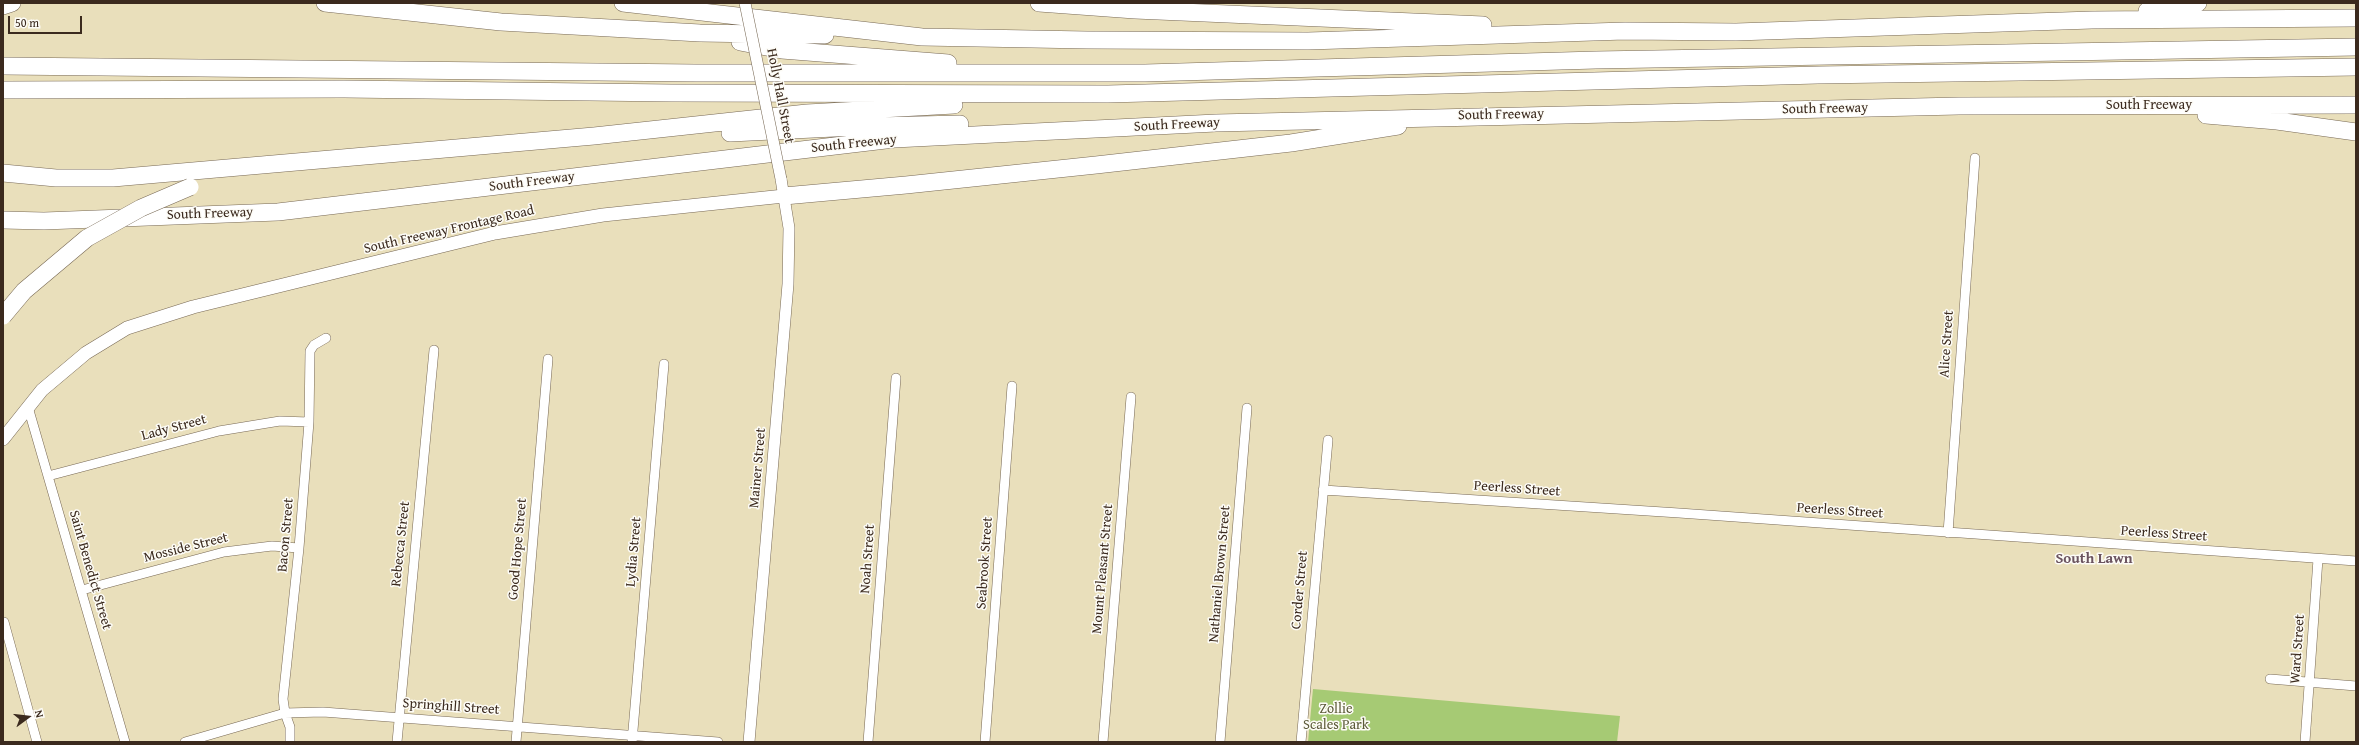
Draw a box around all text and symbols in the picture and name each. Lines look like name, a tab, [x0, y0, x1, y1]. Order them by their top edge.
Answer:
scale bar	[10, 8, 84, 34]
text: 50 m	[15, 14, 39, 31]
street label: Holly Hall Street	[763, 47, 797, 145]
street label: South Freeway	[2106, 97, 2192, 113]
street label: South Freeway	[1782, 100, 1868, 118]
street label: South Freeway	[1458, 106, 1544, 124]
street label: South Freeway	[1133, 114, 1221, 136]
street label: South Freeway	[810, 131, 898, 157]
street label: South Freeway	[488, 168, 576, 196]
street label: South Freeway Frontage Road	[362, 202, 536, 258]
street label: South Freeway	[167, 204, 253, 224]
street label: Alice Street	[1936, 310, 1958, 378]
street label: Lady Street	[140, 411, 208, 445]
street label: Mainer Street	[746, 427, 770, 509]
street label: Peerless Street	[1473, 478, 1561, 500]
street label: Bacon Street	[274, 497, 298, 573]
street label: Good Hope Street	[505, 497, 531, 601]
street label: Rebecca Street	[388, 500, 414, 588]
street label: Peerless Street	[1796, 500, 1884, 522]
street label: Mount Pleasant Street	[1089, 503, 1117, 635]
street label: Nathaniel Brown Street	[1206, 505, 1234, 643]
street label: Saint Benedict Street	[65, 508, 115, 632]
street label: Lydia Street	[623, 516, 645, 588]
street label: Seabrook Street	[973, 516, 997, 610]
street label: Peerless Street	[2120, 523, 2208, 545]
street label: Noah Street	[857, 524, 879, 594]
street label: Mosside Street	[142, 529, 230, 567]
street label: Corder Street	[1288, 550, 1312, 630]
district label: South Lawn	[2055, 550, 2133, 568]
street label: Ward Street	[2287, 614, 2309, 684]
street label: Springhill Street	[402, 695, 500, 719]
north arrow	[8, 697, 48, 737]
park label: Zollie Scales Park	[1303, 701, 1369, 734]
text: N	[31, 708, 48, 720]

